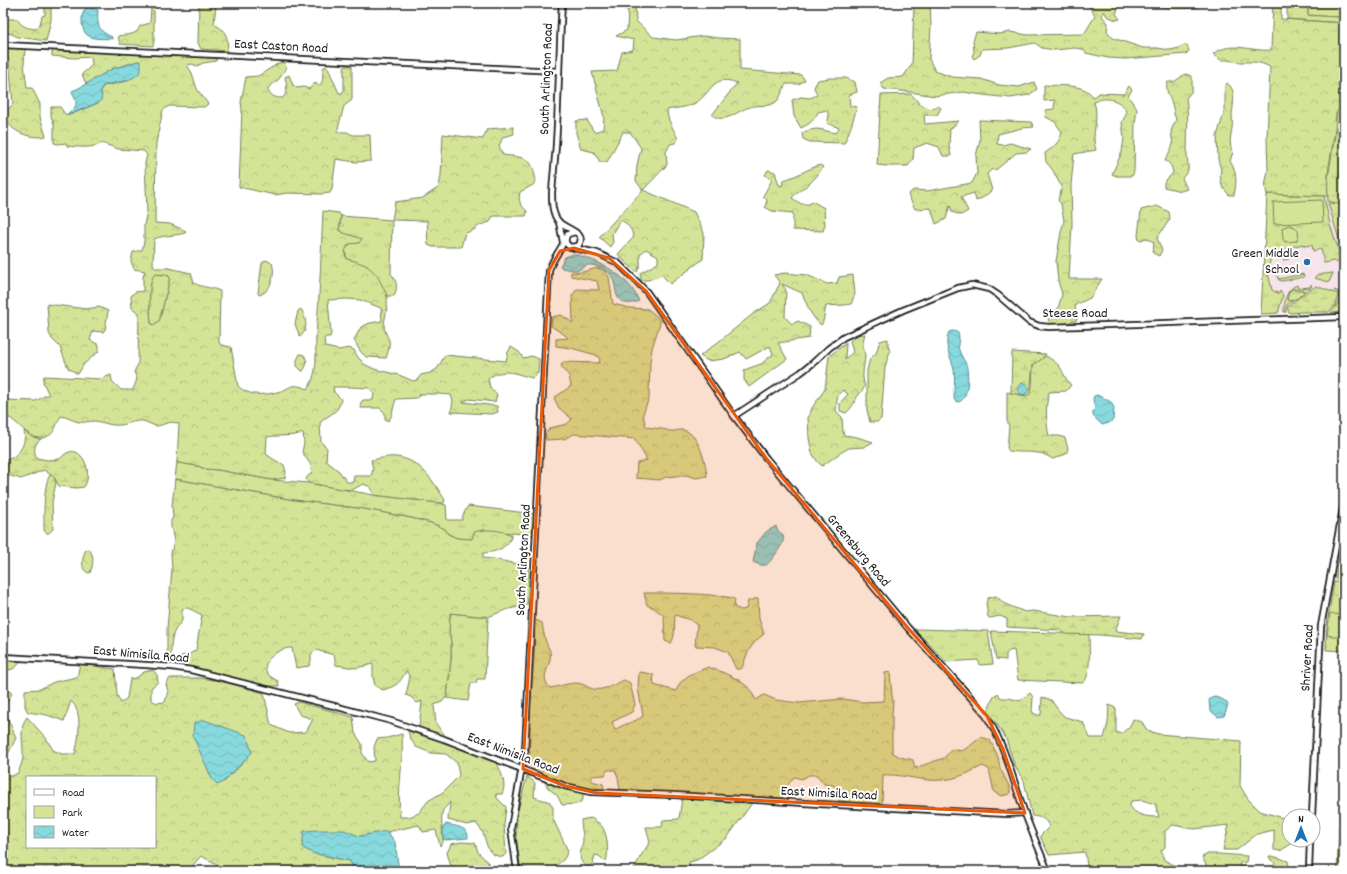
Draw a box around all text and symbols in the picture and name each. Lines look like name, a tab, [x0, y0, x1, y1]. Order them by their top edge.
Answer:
street label: South Arlington Road	[535, 23, 559, 135]
street label: East Caston Road	[234, 35, 328, 59]
place label: Green Middle School	[1231, 244, 1300, 280]
marker: Green Middle School	[1302, 257, 1312, 267]
street label: Steese Road	[1042, 304, 1108, 324]
street label: South Arlington Road	[511, 504, 537, 616]
street label: Greensburg Road	[821, 510, 895, 592]
street label: Shriver Road	[1296, 624, 1320, 692]
street label: East Nimisila Road	[92, 641, 190, 669]
street label: East Nimisila Road	[464, 727, 562, 781]
legend	[26, 776, 156, 848]
street label: East Nimisila Road	[780, 781, 878, 807]
text: Road	[62, 785, 84, 802]
text: Park	[62, 805, 83, 822]
north arrow	[1281, 808, 1321, 848]
text: N	[1298, 812, 1304, 828]
text: Water	[62, 825, 89, 842]

